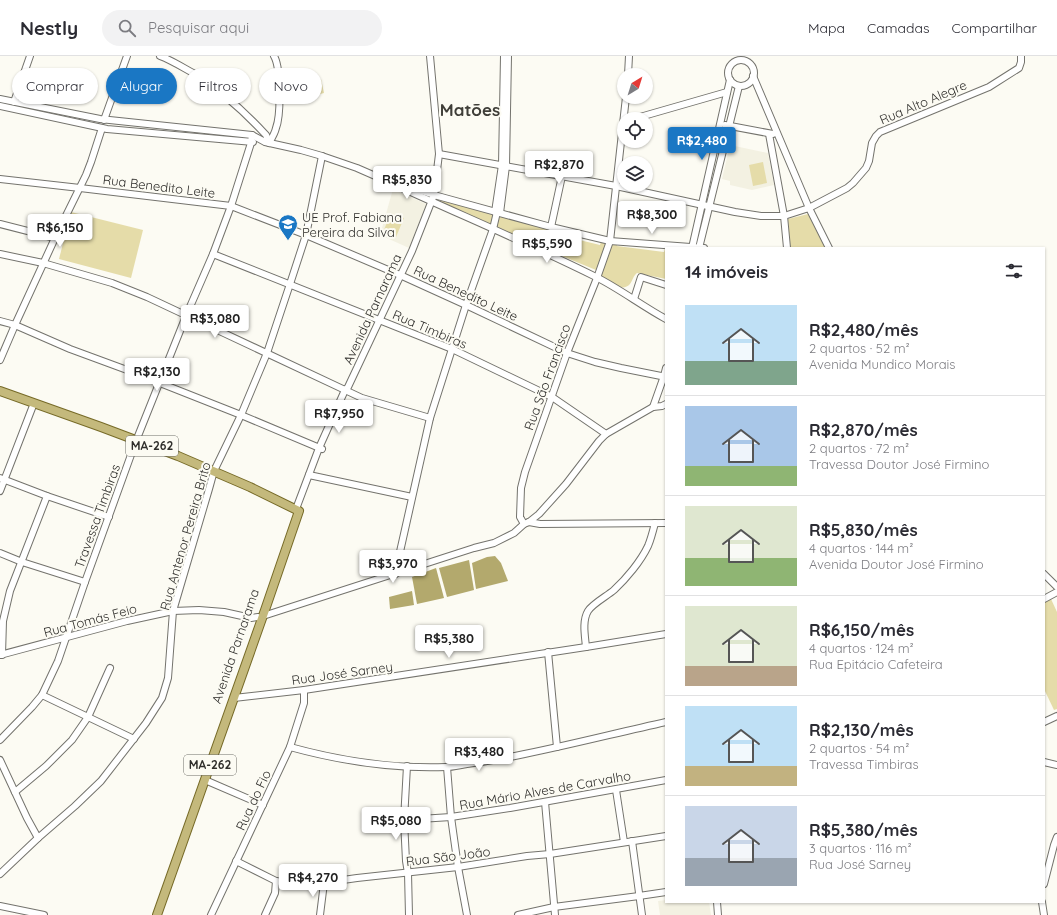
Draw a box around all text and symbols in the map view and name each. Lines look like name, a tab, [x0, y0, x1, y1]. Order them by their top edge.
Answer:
search box	[102, 10, 382, 46]
text: Nestly	[20, 16, 78, 40]
icon: search	[116, 17, 138, 39]
text: Pesquisar aqui	[148, 18, 249, 37]
text: Mapa	[808, 19, 845, 37]
text: Camadas	[867, 19, 929, 37]
text: Compartilhar	[951, 19, 1037, 37]
chip: Comprar	[12, 68, 98, 104]
chip: Alugar	[106, 68, 177, 104]
chip: Filtros	[185, 68, 251, 104]
chip: Novo	[259, 68, 322, 104]
north arrow	[617, 68, 653, 104]
map controls	[617, 68, 653, 192]
street label: Rua Alto Alegre	[877, 76, 969, 128]
district label: Matões	[440, 99, 500, 120]
button: locate	[617, 112, 653, 148]
pin: R$2,480	[665, 127, 739, 161]
text: R$2,480	[677, 132, 727, 148]
pin: R$2,870	[522, 151, 596, 185]
text: R$2,870	[534, 156, 584, 172]
button: layers	[617, 156, 653, 192]
pin: R$5,830	[370, 166, 444, 200]
street label: Rua Benedito Leite	[102, 171, 216, 201]
text: R$5,830	[382, 171, 432, 187]
pin: R$8,300	[615, 201, 689, 235]
text: R$8,300	[627, 206, 677, 222]
place label: UE Prof. Fabiana Pereira da Silva	[302, 209, 402, 240]
school or university icon: UE Prof. Fabiana Pereira da Silva	[277, 213, 299, 241]
pin: R$6,150	[23, 214, 97, 248]
text: R$6,150	[36, 219, 84, 235]
pin: R$5,590	[510, 230, 584, 264]
text: R$5,590	[522, 235, 572, 251]
street label: Avenida Parnarama	[339, 251, 405, 367]
icon: filters	[1003, 260, 1025, 282]
text: 14 imóveis	[685, 261, 768, 282]
street label: Rua Benedito Leite	[411, 262, 521, 324]
pin: R$3,080	[178, 305, 252, 339]
street label: Rua Timbiras	[390, 306, 470, 352]
text: R$3,080	[190, 310, 240, 326]
text: R$2,480/mês	[809, 319, 918, 340]
icon: home	[717, 321, 765, 369]
street label: Rua São Francisco	[520, 322, 574, 432]
text: 2 quartos · 52 m²	[809, 340, 910, 356]
text: Avenida Mundico Morais	[809, 356, 955, 372]
pin: R$2,130	[120, 358, 194, 392]
text: R$2,130	[134, 363, 180, 379]
pin: R$7,950	[302, 400, 376, 434]
text: R$7,950	[314, 405, 364, 421]
text: R$2,870/mês	[809, 419, 918, 440]
icon: home	[717, 422, 765, 470]
road number: MA-262	[126, 436, 178, 456]
text: 2 quartos · 72 m²	[809, 440, 909, 456]
text: Travessa Doutor José Firmino	[809, 456, 989, 472]
street label: Rua Antenor Pereira Brito	[156, 460, 214, 612]
street label: Travessa Timbiras	[71, 462, 123, 570]
text: R$5,830/mês	[809, 519, 918, 540]
icon: home	[717, 522, 765, 570]
text: 4 quartos · 144 m²	[809, 540, 913, 556]
pin: R$3,970	[356, 550, 430, 584]
text: R$3,970	[368, 555, 418, 571]
text: Avenida Doutor José Firmino	[809, 556, 984, 572]
street label: Avenida Parnarama	[208, 587, 262, 705]
street label: Rua Tomás Feio	[42, 600, 139, 640]
text: R$6,150/mês	[809, 619, 914, 640]
icon: home	[717, 622, 765, 670]
pin: R$5,380	[412, 625, 486, 659]
text: R$5,380	[424, 630, 474, 646]
text: 4 quartos · 124 m²	[809, 640, 914, 656]
text: Rua Epitácio Cafeteira	[809, 656, 943, 672]
street label: Rua José Sarney	[290, 658, 394, 688]
text: R$2,130/mês	[809, 719, 914, 740]
icon: home	[717, 722, 765, 770]
pin: R$3,480	[442, 738, 516, 772]
text: 2 quartos · 54 m²	[809, 740, 909, 756]
text: R$3,480	[454, 743, 504, 759]
road number: MA-262	[184, 755, 236, 775]
text: Travessa Timbiras	[809, 756, 919, 772]
street label: Rua do Fio	[232, 767, 274, 833]
street label: Rua Mário Alves de Carvalho	[458, 767, 632, 813]
pin: R$5,080	[359, 807, 433, 841]
text: R$5,080	[371, 812, 421, 828]
text: R$5,380/mês	[809, 819, 918, 840]
icon: home	[717, 822, 765, 870]
text: 3 quartos · 116 m²	[809, 840, 912, 856]
street label: Rua São João	[405, 843, 491, 869]
text: Rua José Sarney	[809, 856, 911, 872]
pin: R$4,270	[276, 864, 350, 898]
text: R$4,270	[288, 869, 338, 885]

